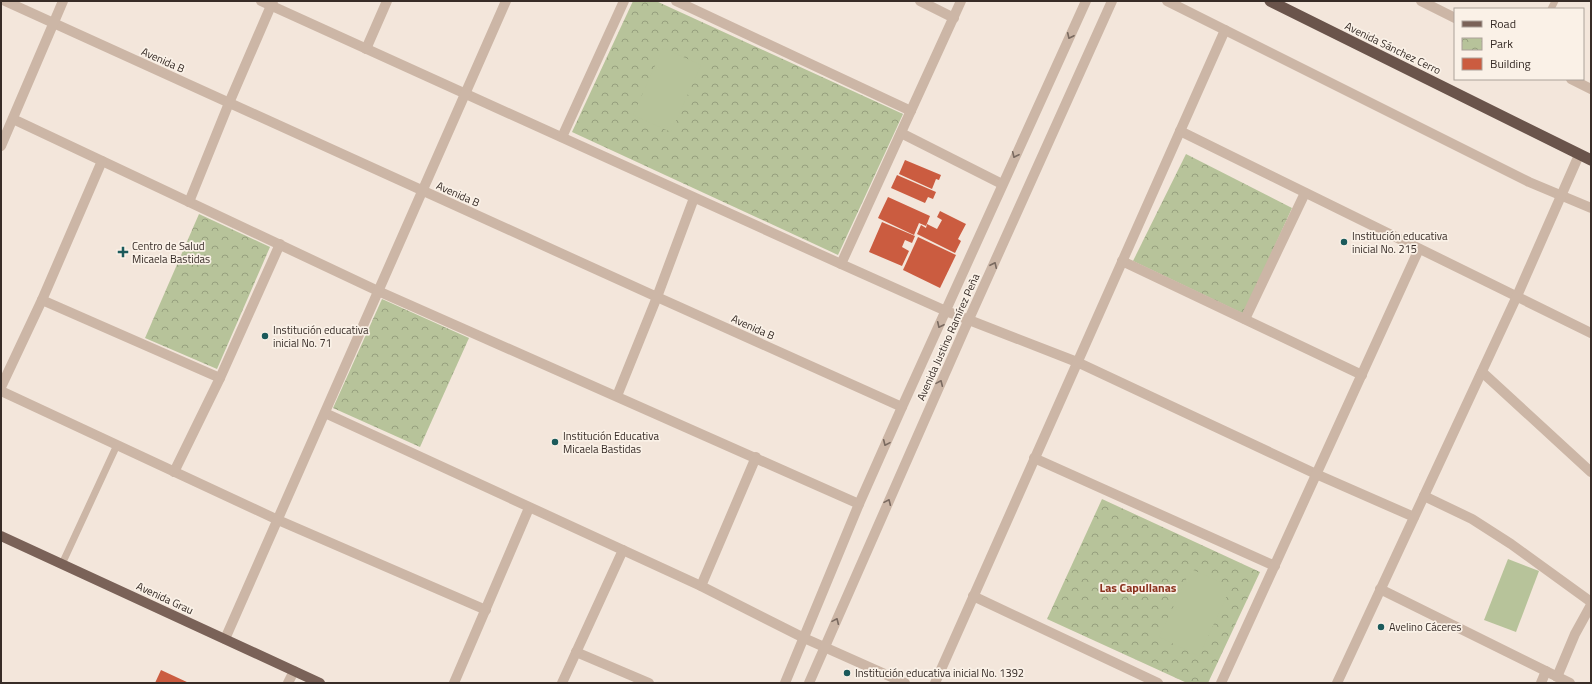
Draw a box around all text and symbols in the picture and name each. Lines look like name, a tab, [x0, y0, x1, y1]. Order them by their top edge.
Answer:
legend	[1454, 8, 1584, 80]
text: Road	[1490, 14, 1516, 33]
street label: Avenida Sánchez Cerro	[1342, 18, 1444, 78]
one-way arrow	[1067, 32, 1075, 40]
text: Park	[1490, 34, 1513, 53]
street label: Avenida B	[139, 43, 187, 77]
text: Building	[1490, 54, 1531, 73]
one-way arrow	[1012, 151, 1020, 158]
street label: Avenida B	[434, 177, 482, 211]
place label: Institución educativa inicial No. 215	[1352, 228, 1448, 257]
marker: Institución educativa inicial No. 215	[1339, 237, 1349, 247]
place label: Centro de Salud Micaela Bastidas	[132, 238, 210, 267]
marker: Centro de Salud Micaela Bastidas	[117, 246, 129, 258]
one-way arrow	[989, 262, 997, 269]
street label: Avenida Justino Ramírez Peña	[913, 270, 984, 403]
street label: Avenida B	[729, 310, 777, 344]
one-way arrow	[937, 320, 945, 328]
place label: Institución educativa inicial No. 71	[273, 322, 369, 351]
marker: Institución educativa inicial No. 71	[260, 331, 270, 341]
one-way arrow	[936, 380, 944, 387]
place label: Institución Educativa Micaela Bastidas	[563, 428, 659, 457]
marker: Institución Educativa Micaela Bastidas	[550, 437, 560, 447]
one-way arrow	[883, 438, 891, 446]
one-way arrow	[883, 499, 891, 507]
street label: Avenida Grau	[134, 578, 196, 618]
district label: Las Capullanas	[1100, 578, 1177, 597]
one-way arrow	[831, 618, 839, 625]
place label: Avelino Cáceres	[1389, 619, 1461, 635]
marker: Avelino Cáceres	[1376, 622, 1386, 632]
place label: Institución educativa inicial No. 1392	[855, 665, 1024, 681]
marker: Institución educativa inicial No. 1392	[842, 668, 852, 678]

